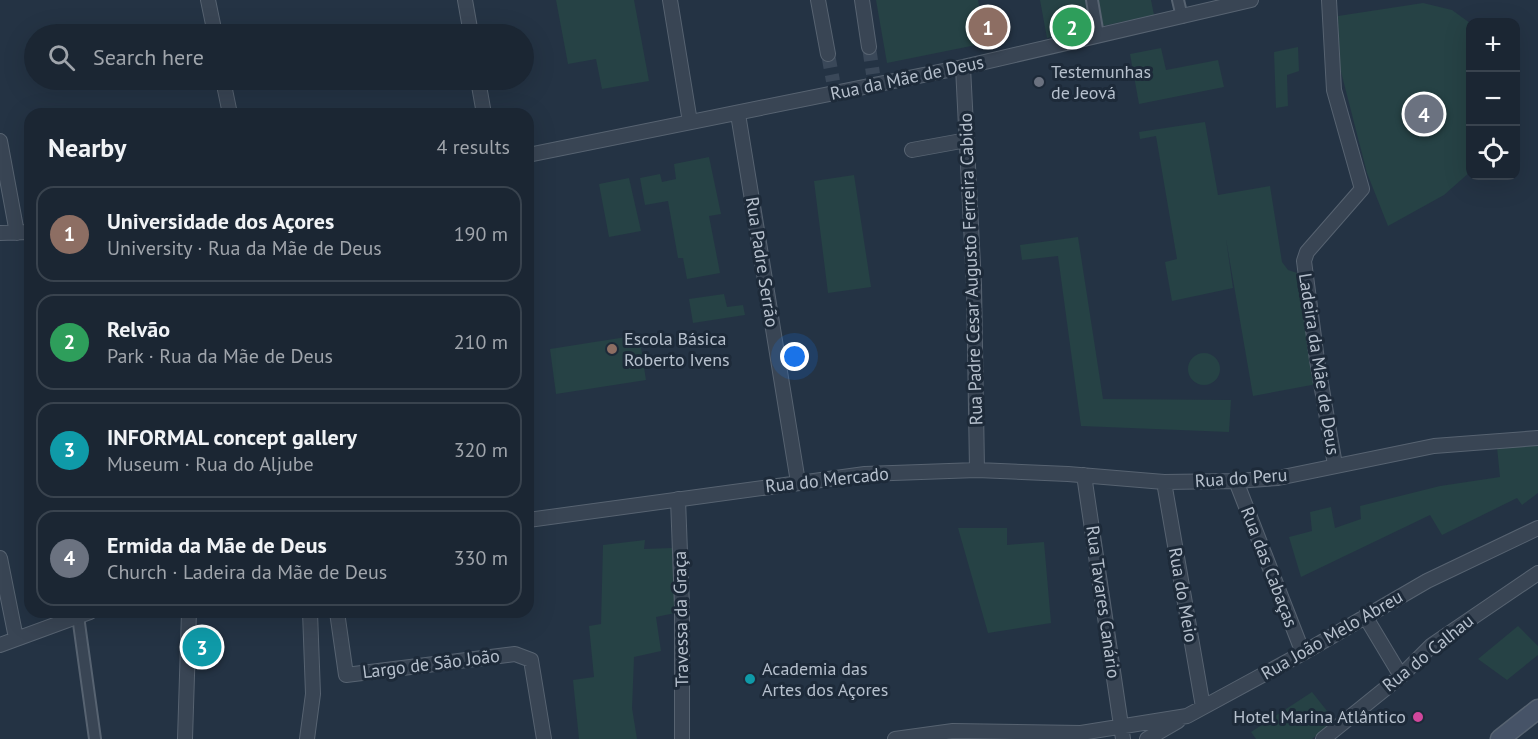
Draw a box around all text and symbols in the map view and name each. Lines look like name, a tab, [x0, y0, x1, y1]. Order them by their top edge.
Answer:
pin: 1	[968, 4, 1008, 50]
pin: 2	[1052, 4, 1092, 50]
map controls	[1466, 18, 1520, 180]
button: +	[1466, 18, 1520, 72]
search box	[24, 24, 534, 90]
icon: search	[45, 41, 78, 74]
text: Search here	[93, 43, 204, 71]
street label: Rua da Mãe de Deus	[828, 50, 986, 105]
place label: Testemunhas de Jeová	[1051, 60, 1151, 104]
button: −	[1466, 72, 1520, 126]
marker: Testemunhas de Jeová	[1032, 75, 1046, 89]
pin: 4	[1404, 92, 1444, 136]
street label: Rua Padre Cesar Augusto Ferreira Cabido	[954, 112, 987, 426]
button: locate	[1466, 126, 1520, 180]
text: Nearby	[48, 131, 126, 164]
text: 4 results	[437, 134, 510, 160]
street label: Rua Padre Serrão	[741, 195, 784, 329]
text: Universidade dos Açores	[107, 207, 334, 235]
text: 1	[64, 221, 75, 247]
text: 190 m	[454, 221, 508, 247]
text: University · Rua da Mãe de Deus	[107, 235, 382, 261]
street label: Ladeira da Mãe de Deus	[1294, 271, 1345, 456]
text: Relvão	[107, 315, 170, 343]
place label: Escola Básica Roberto Ivens	[624, 327, 730, 371]
text: 2	[64, 329, 75, 355]
text: 210 m	[454, 329, 508, 355]
marker: Escola Básica Roberto Ivens	[605, 342, 619, 356]
your location	[780, 342, 809, 371]
text: Park · Rua da Mãe de Deus	[107, 343, 333, 369]
text: INFORMAL concept gallery	[107, 423, 357, 451]
text: 3	[64, 437, 75, 463]
text: 320 m	[454, 437, 508, 463]
text: Museum · Rua do Aljube	[107, 451, 314, 477]
street label: Rua do Mercado	[764, 462, 890, 497]
street label: Rua do Peru	[1194, 463, 1288, 492]
street label: Rua das Cabaças	[1236, 503, 1303, 630]
street label: Rua Tavares Canário	[1081, 524, 1126, 680]
text: Ermida da Mãe de Deus	[107, 531, 327, 559]
text: 4	[64, 545, 75, 571]
text: 330 m	[454, 545, 508, 571]
street label: Rua do Meio	[1164, 546, 1203, 644]
street label: Travessa da Graça	[668, 551, 693, 687]
text: Church · Ladeira da Mãe de Deus	[107, 559, 387, 585]
street label: Rua João Melo Abreu	[1257, 585, 1407, 685]
street label: Rua do Calhau	[1377, 609, 1478, 696]
pin: 3	[182, 624, 222, 670]
street label: Largo de São João	[361, 644, 501, 683]
place label: Academia das Artes dos Açores	[762, 657, 888, 701]
marker: Academia das Artes dos Açores	[743, 672, 757, 686]
place label: Hotel Marina Atlântico	[1233, 705, 1406, 728]
marker: Hotel Marina Atlântico	[1411, 710, 1425, 724]

